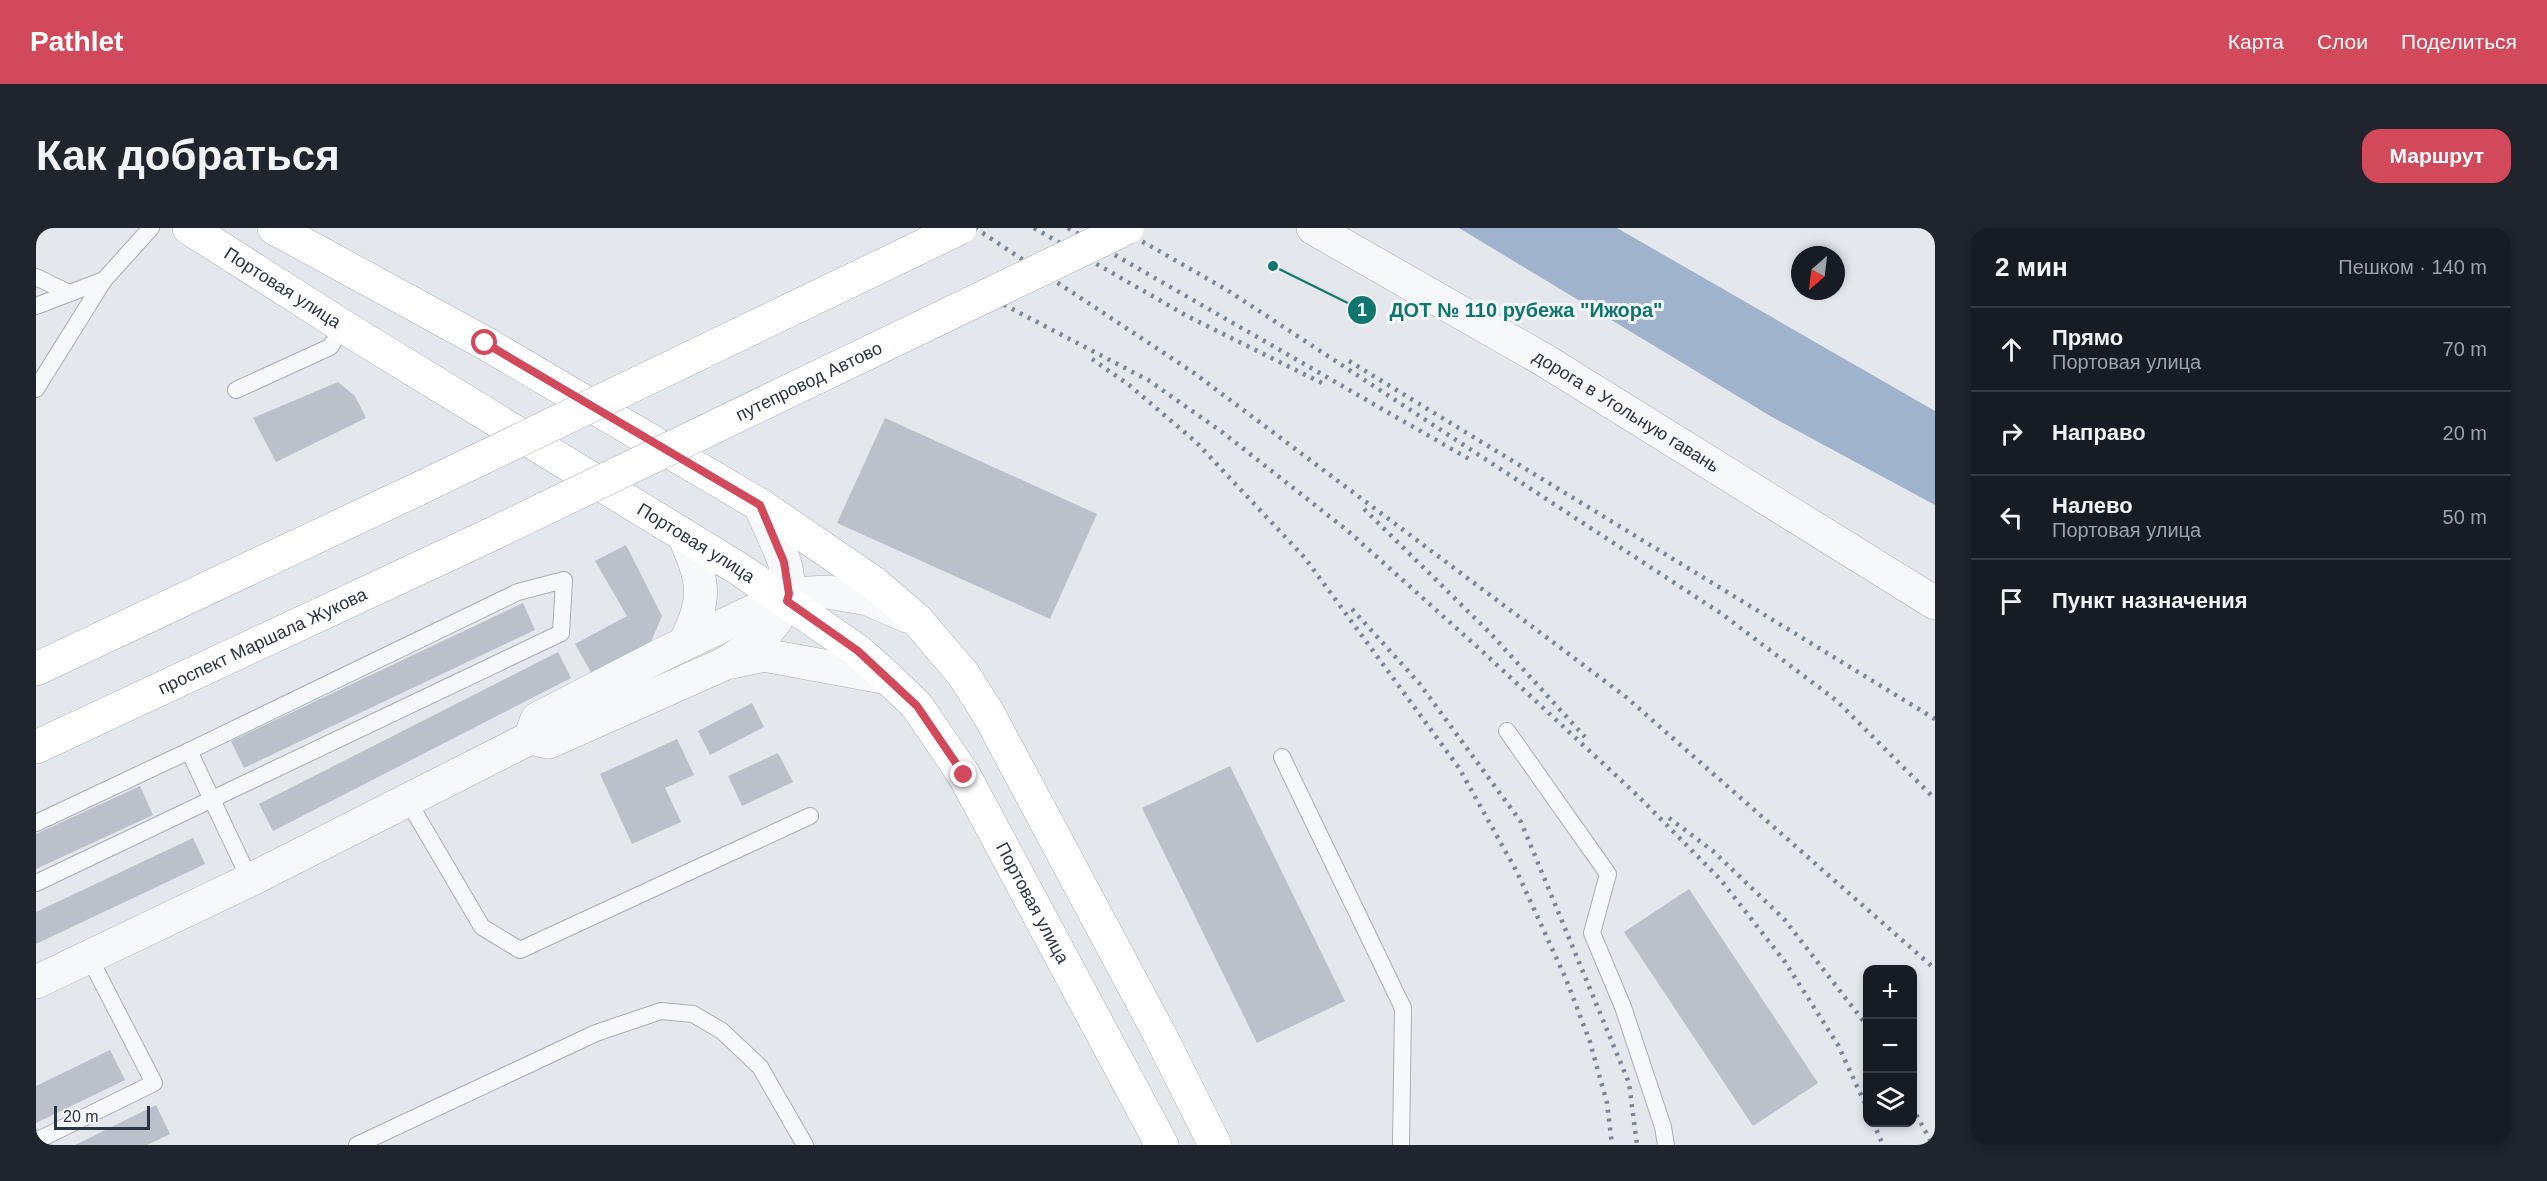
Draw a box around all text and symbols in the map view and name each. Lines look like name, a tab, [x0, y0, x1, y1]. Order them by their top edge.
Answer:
text: Pathlet	[30, 26, 123, 57]
text: Карта	[2228, 30, 2284, 53]
text: Слои	[2317, 30, 2368, 53]
text: Поделиться	[2401, 30, 2517, 53]
button: Маршрут	[2362, 129, 2511, 183]
text: Как добраться	[36, 132, 340, 179]
street label: Портовая улица	[221, 243, 345, 333]
north arrow	[1791, 246, 1845, 300]
text: 2 мин	[1995, 252, 2068, 282]
text: Пешком · 140 m	[2338, 256, 2487, 278]
callout: ДОТ № 110 рубежа "Ижора"	[1347, 291, 1674, 329]
text: ДОТ № 110 рубежа "Ижора"	[1389, 299, 1663, 321]
text: 1	[1357, 300, 1367, 320]
text: Прямо	[2052, 325, 2123, 350]
route start	[471, 329, 497, 355]
icon: ahead	[1995, 333, 2028, 366]
street label: путепровод Автово	[733, 338, 885, 425]
text: 70 m	[2443, 338, 2487, 360]
street label: дорога в Угольную гавань	[1530, 346, 1723, 476]
text: Портовая улица	[2052, 351, 2201, 373]
icon: right	[1995, 417, 2028, 450]
text: Направо	[2052, 420, 2146, 445]
text: 20 m	[2443, 422, 2487, 444]
text: Налево	[2052, 493, 2133, 518]
street label: Портовая улица	[634, 499, 759, 587]
icon: left	[1995, 501, 2028, 534]
text: 50 m	[2443, 506, 2487, 528]
text: Портовая улица	[2052, 519, 2201, 541]
street label: проспект Маршала Жукова	[155, 584, 371, 699]
icon: arrive	[1995, 585, 2028, 618]
text: Пункт назначения	[2052, 588, 2248, 613]
route end	[950, 761, 976, 787]
street label: Портовая улица	[992, 839, 1073, 968]
map controls	[1863, 965, 1917, 1127]
button: +	[1863, 965, 1917, 1019]
button: −	[1863, 1019, 1917, 1073]
button: layers	[1863, 1073, 1917, 1127]
scale bar	[54, 1103, 150, 1130]
text: 20 m	[63, 1108, 99, 1125]

